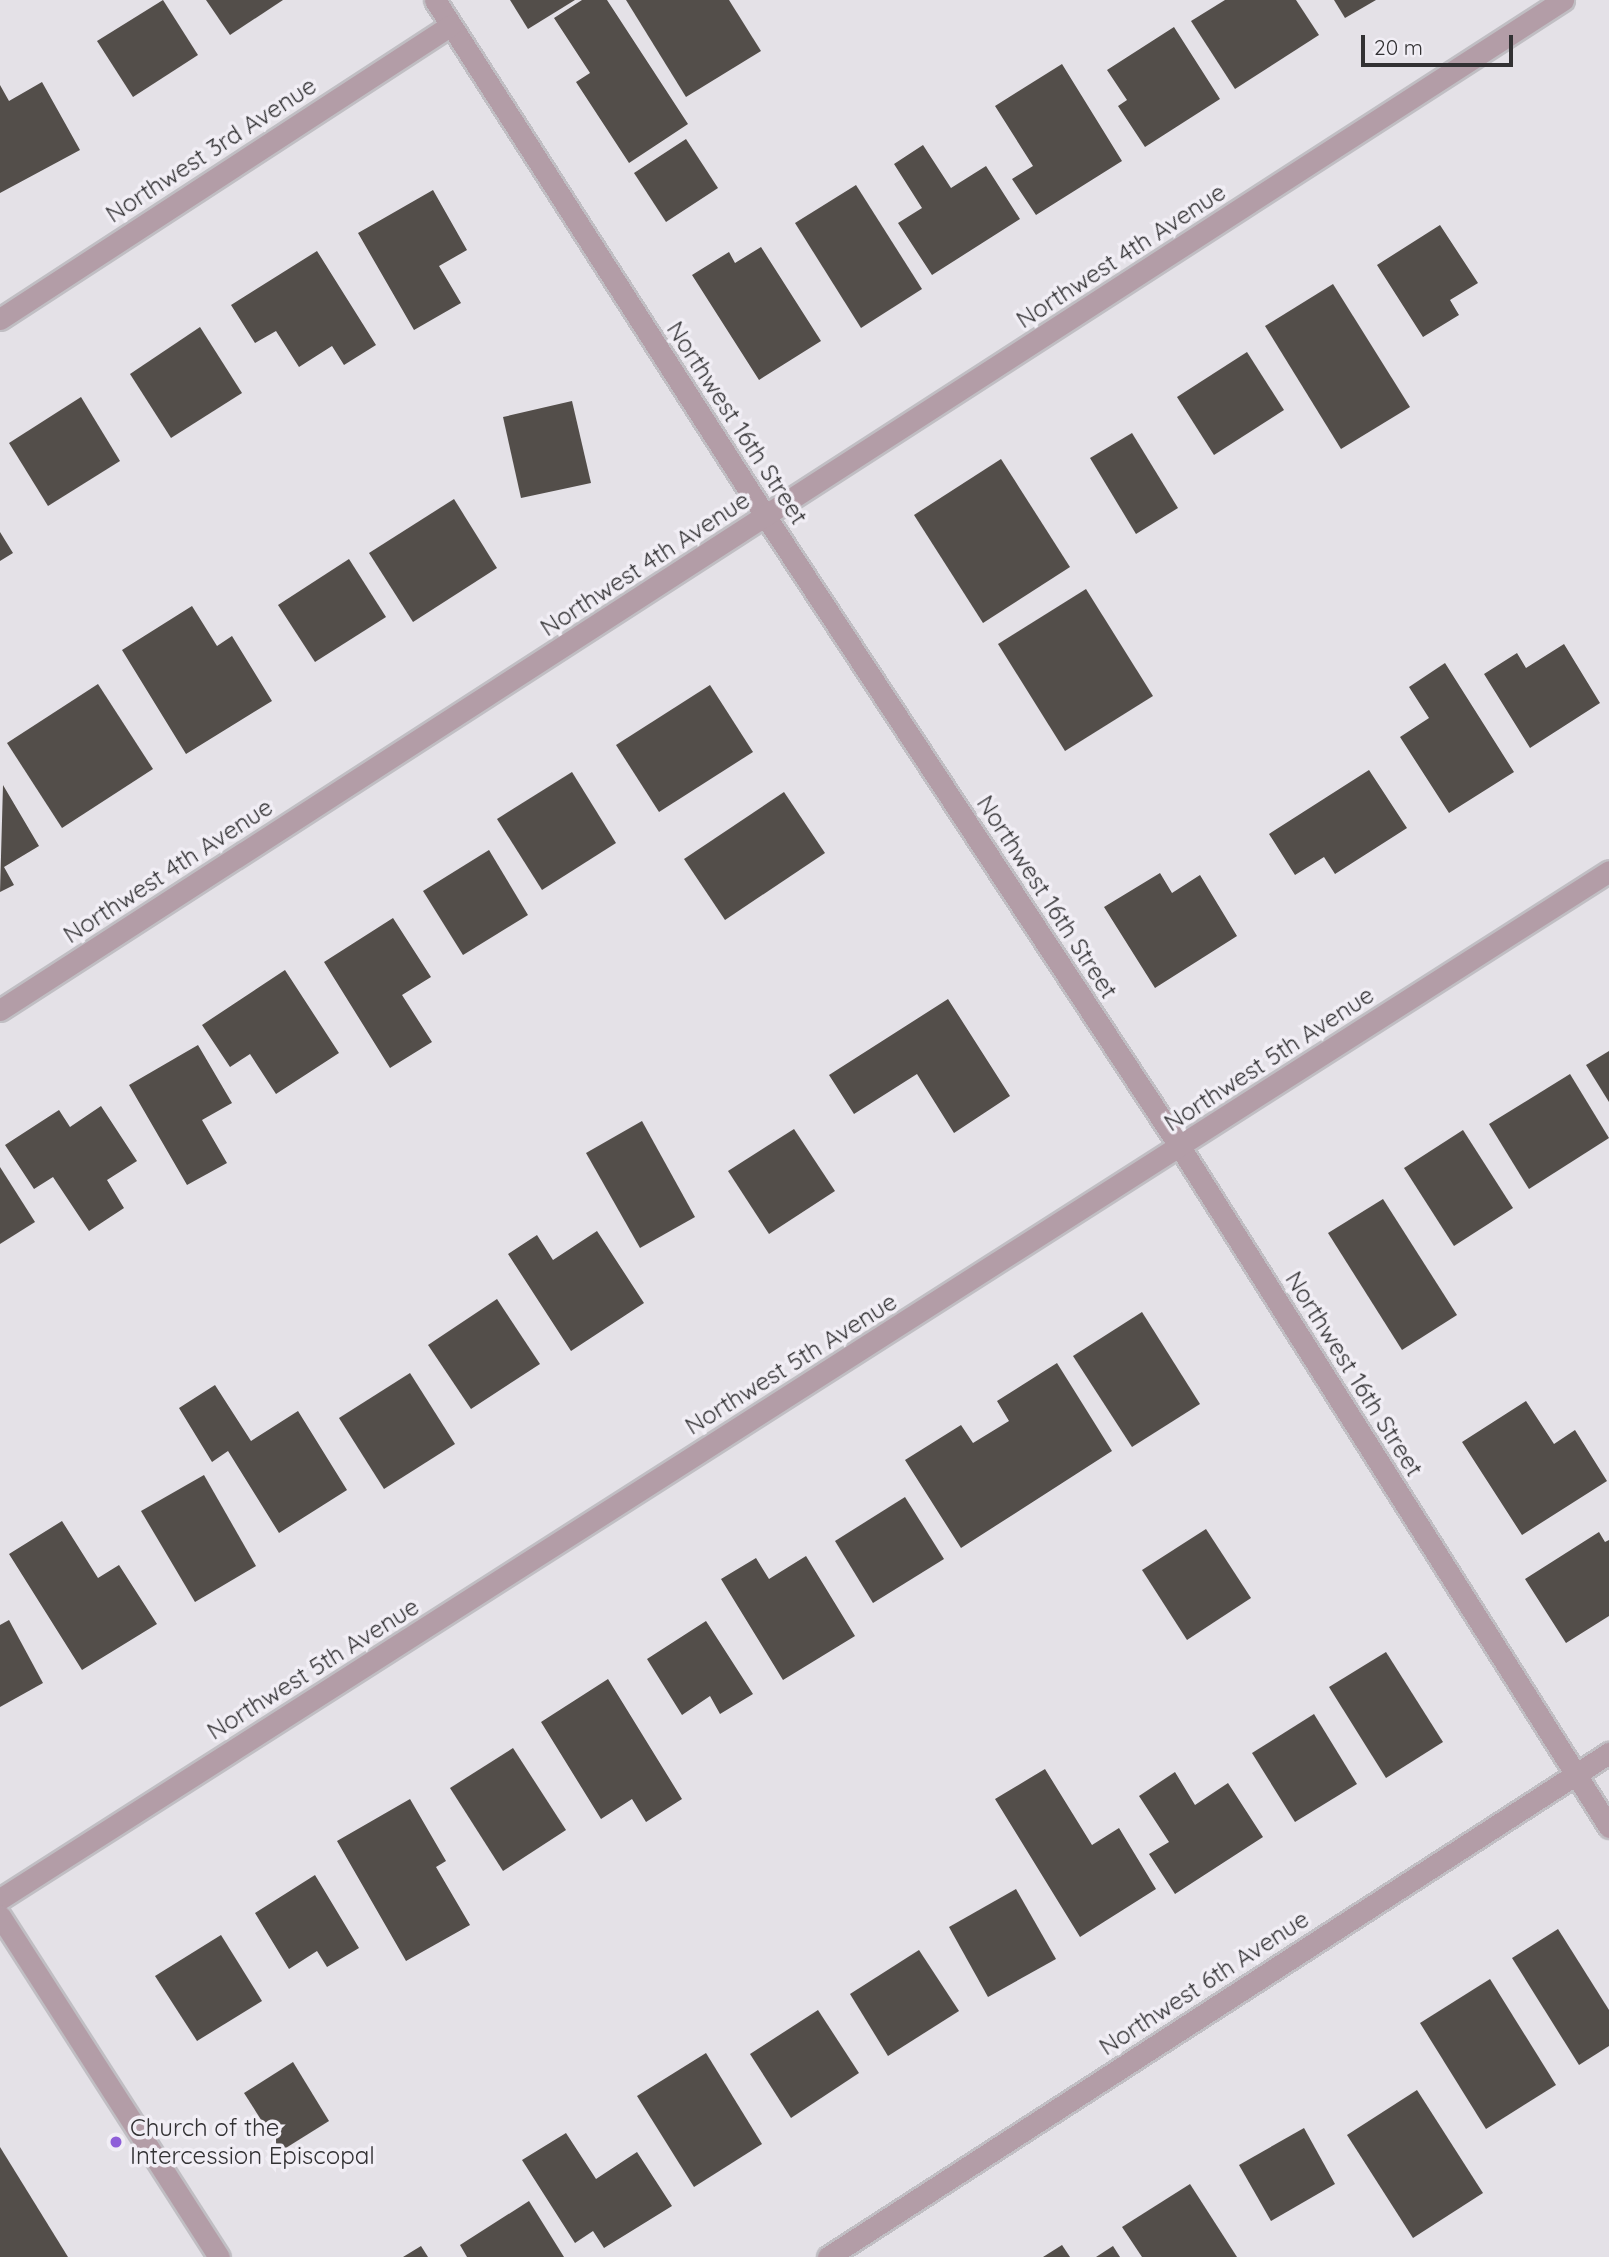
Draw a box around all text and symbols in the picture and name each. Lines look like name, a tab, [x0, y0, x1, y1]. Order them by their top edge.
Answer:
scale bar	[1364, 21, 1516, 65]
text: 20 m	[1374, 34, 1423, 60]
street label: Northwest 3rd Avenue	[100, 71, 322, 229]
street label: Northwest 4th Avenue	[1011, 178, 1231, 334]
street label: Northwest 16th Street	[661, 316, 813, 530]
street label: Northwest 4th Avenue	[535, 486, 755, 642]
street label: Northwest 16th Street	[971, 790, 1123, 1004]
street label: Northwest 4th Avenue	[58, 793, 278, 949]
street label: Northwest 5th Avenue	[1159, 980, 1379, 1138]
street label: Northwest 16th Street	[1279, 1266, 1429, 1482]
street label: Northwest 5th Avenue	[680, 1287, 902, 1441]
street label: Northwest 5th Avenue	[202, 1592, 424, 1746]
street label: Northwest 6th Avenue	[1094, 1905, 1314, 2061]
place label: Church of the Intercession Episcopal	[130, 2114, 375, 2170]
marker: Church of the Intercession Episcopal	[108, 2134, 124, 2150]

